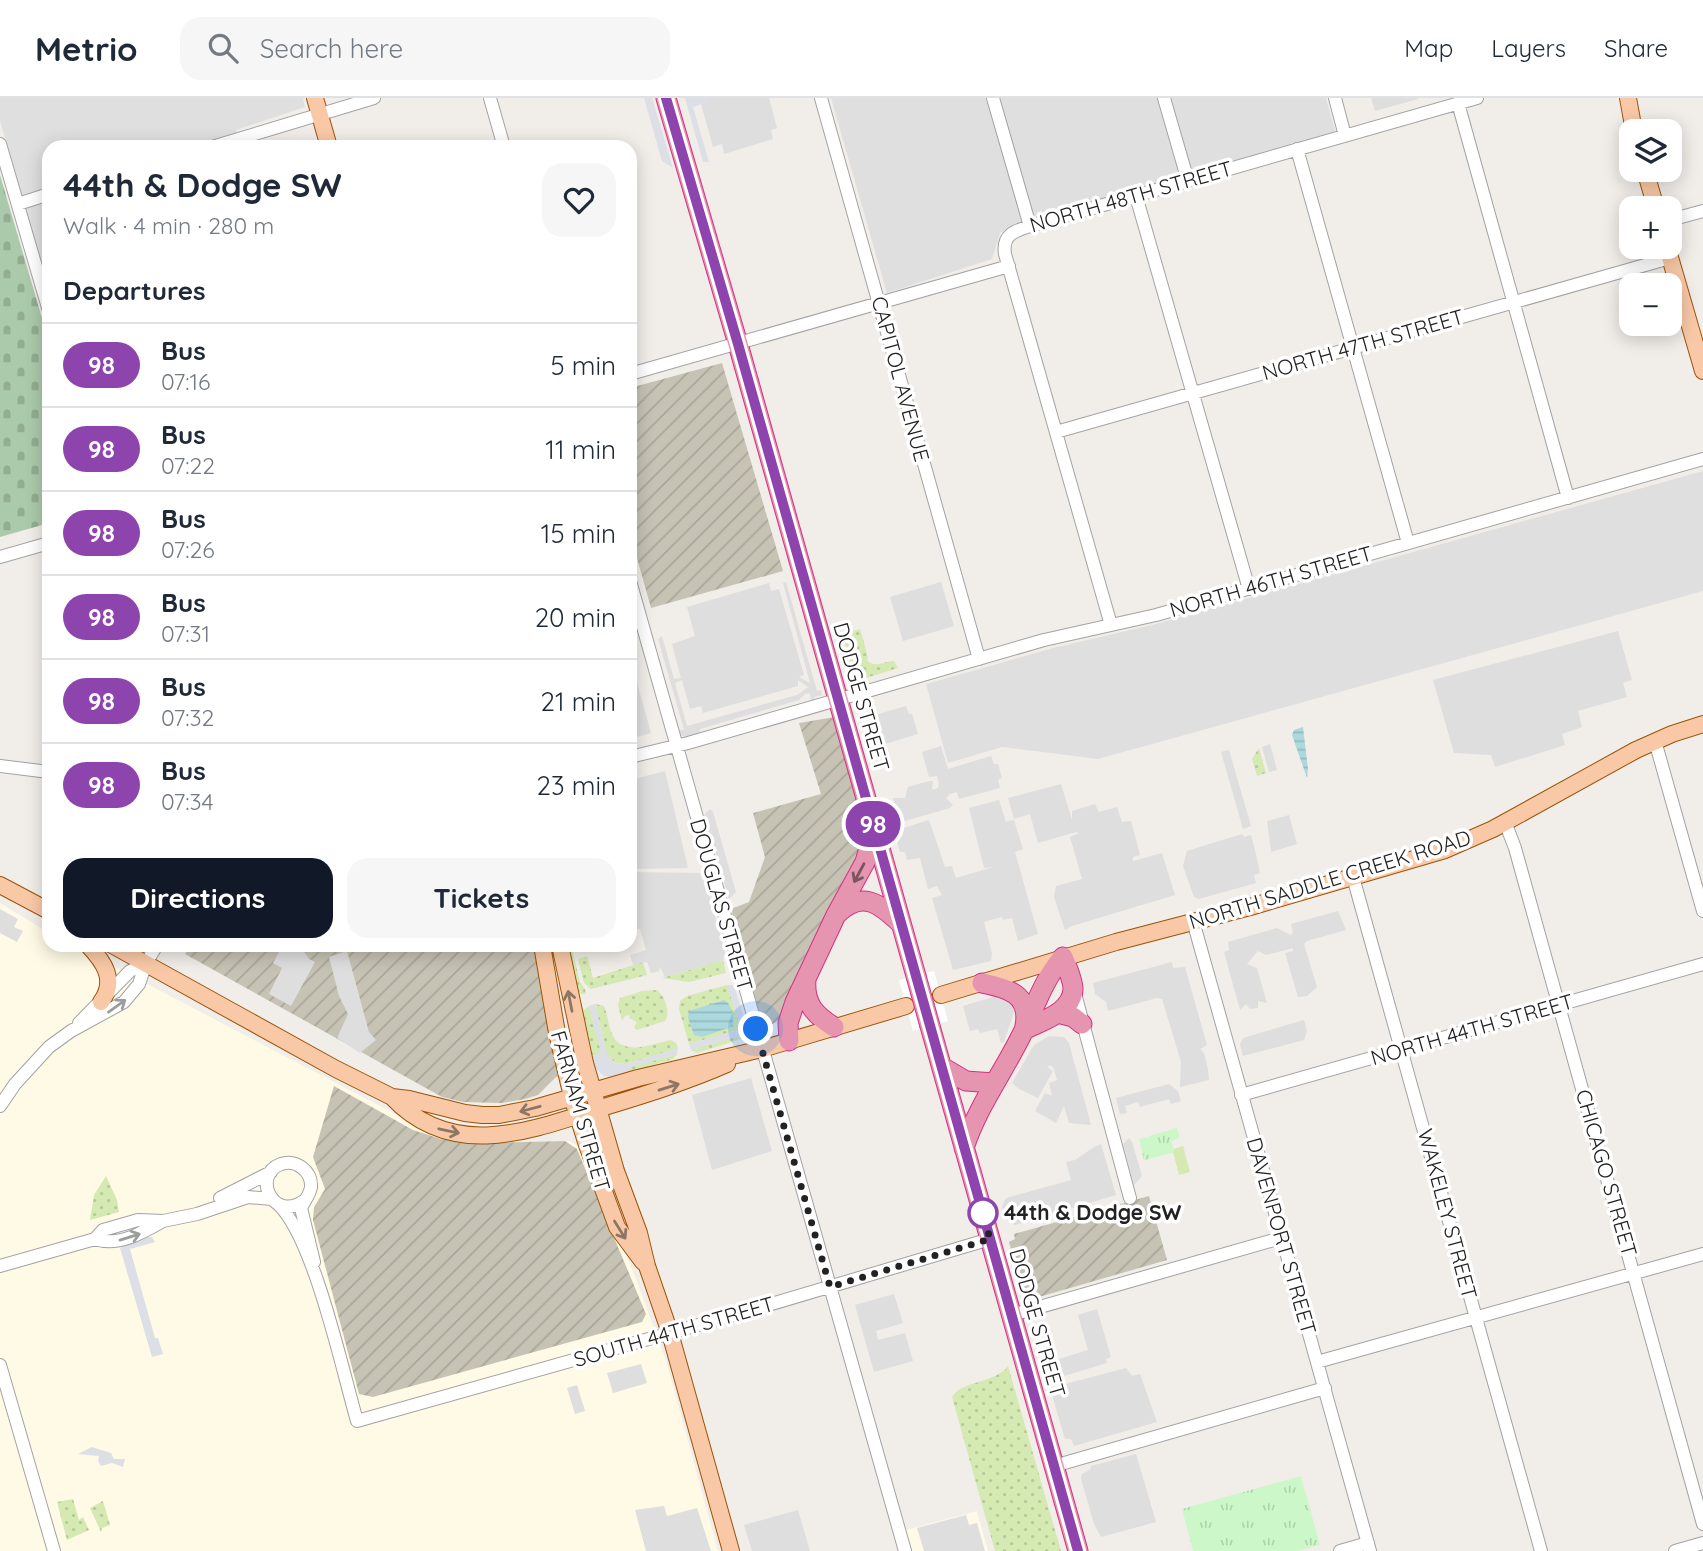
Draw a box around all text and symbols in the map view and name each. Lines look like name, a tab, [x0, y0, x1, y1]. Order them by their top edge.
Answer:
search box	[180, 17, 670, 80]
text: Metrio	[35, 28, 138, 69]
icon: search	[204, 29, 242, 67]
text: Search here	[260, 32, 403, 65]
text: Map	[1404, 33, 1453, 63]
text: Layers	[1491, 33, 1566, 63]
text: Share	[1604, 33, 1668, 63]
map controls	[1619, 119, 1682, 336]
button: layers	[1619, 119, 1682, 182]
street label: NORTH 48TH STREET	[1026, 155, 1235, 237]
button: heart	[542, 163, 616, 237]
text: 44th & Dodge SW	[63, 164, 342, 205]
button: +	[1619, 196, 1682, 259]
text: Walk · 4 min · 280 m	[63, 211, 274, 240]
button: −	[1619, 273, 1682, 336]
text: Departures	[63, 274, 206, 307]
street label: CAPITOL AVENUE	[866, 293, 936, 464]
street label: NORTH 47TH STREET	[1259, 303, 1467, 385]
text: Bus	[161, 334, 206, 367]
text: 5 min	[550, 349, 616, 382]
text: 98	[88, 350, 115, 380]
text: 07:16	[161, 367, 210, 396]
text: Bus	[161, 418, 206, 451]
text: 11 min	[545, 433, 616, 466]
text: 98	[88, 434, 115, 464]
text: 07:22	[161, 451, 215, 480]
text: Bus	[161, 502, 206, 535]
text: 15 min	[541, 517, 616, 550]
text: 98	[88, 518, 115, 548]
text: 07:26	[161, 535, 215, 564]
street label: NORTH 46TH STREET	[1166, 540, 1375, 622]
text: Bus	[161, 586, 206, 619]
text: 20 min	[535, 601, 616, 634]
text: 98	[88, 602, 115, 632]
text: 07:31	[161, 619, 210, 648]
street label: DODGE STREET	[828, 619, 896, 774]
text: Bus	[161, 670, 206, 703]
text: 21 min	[541, 685, 616, 718]
text: 98	[88, 686, 115, 716]
text: 07:32	[161, 703, 214, 732]
text: Bus	[161, 754, 206, 787]
text: 23 min	[537, 769, 616, 802]
text: 98	[88, 770, 115, 800]
text: 07:34	[161, 787, 214, 816]
line badge: 98	[842, 801, 904, 847]
text: 98	[860, 809, 886, 839]
street label: DOUGLAS STREET	[685, 816, 759, 994]
street label: NORTH SADDLE CREEK ROAD	[1186, 824, 1474, 934]
button: Directions	[63, 858, 333, 938]
button: Tickets	[347, 858, 616, 938]
one-way arrow	[851, 862, 865, 883]
street label: NORTH 44TH STREET	[1367, 988, 1576, 1070]
one-way arrow	[563, 990, 577, 1013]
one-way arrow	[108, 998, 126, 1013]
your location	[738, 1011, 773, 1046]
street label: FARNAM STREET	[546, 1027, 616, 1194]
one-way arrow	[658, 1080, 680, 1093]
street label: CHICAGO STREET	[1571, 1086, 1643, 1259]
one-way arrow	[519, 1103, 542, 1116]
one-way arrow	[437, 1125, 460, 1139]
street label: WAKELEY STREET	[1413, 1126, 1483, 1302]
street label: DAVENPORT STREET	[1241, 1134, 1323, 1337]
marker: 44th & Dodge SW	[968, 1198, 998, 1228]
place label: 44th & Dodge SW	[1004, 1199, 1181, 1225]
one-way arrow	[614, 1219, 628, 1239]
one-way arrow	[119, 1229, 141, 1242]
street label: DODGE STREET	[1004, 1245, 1072, 1400]
street label: SOUTH 44TH STREET	[571, 1290, 777, 1372]

